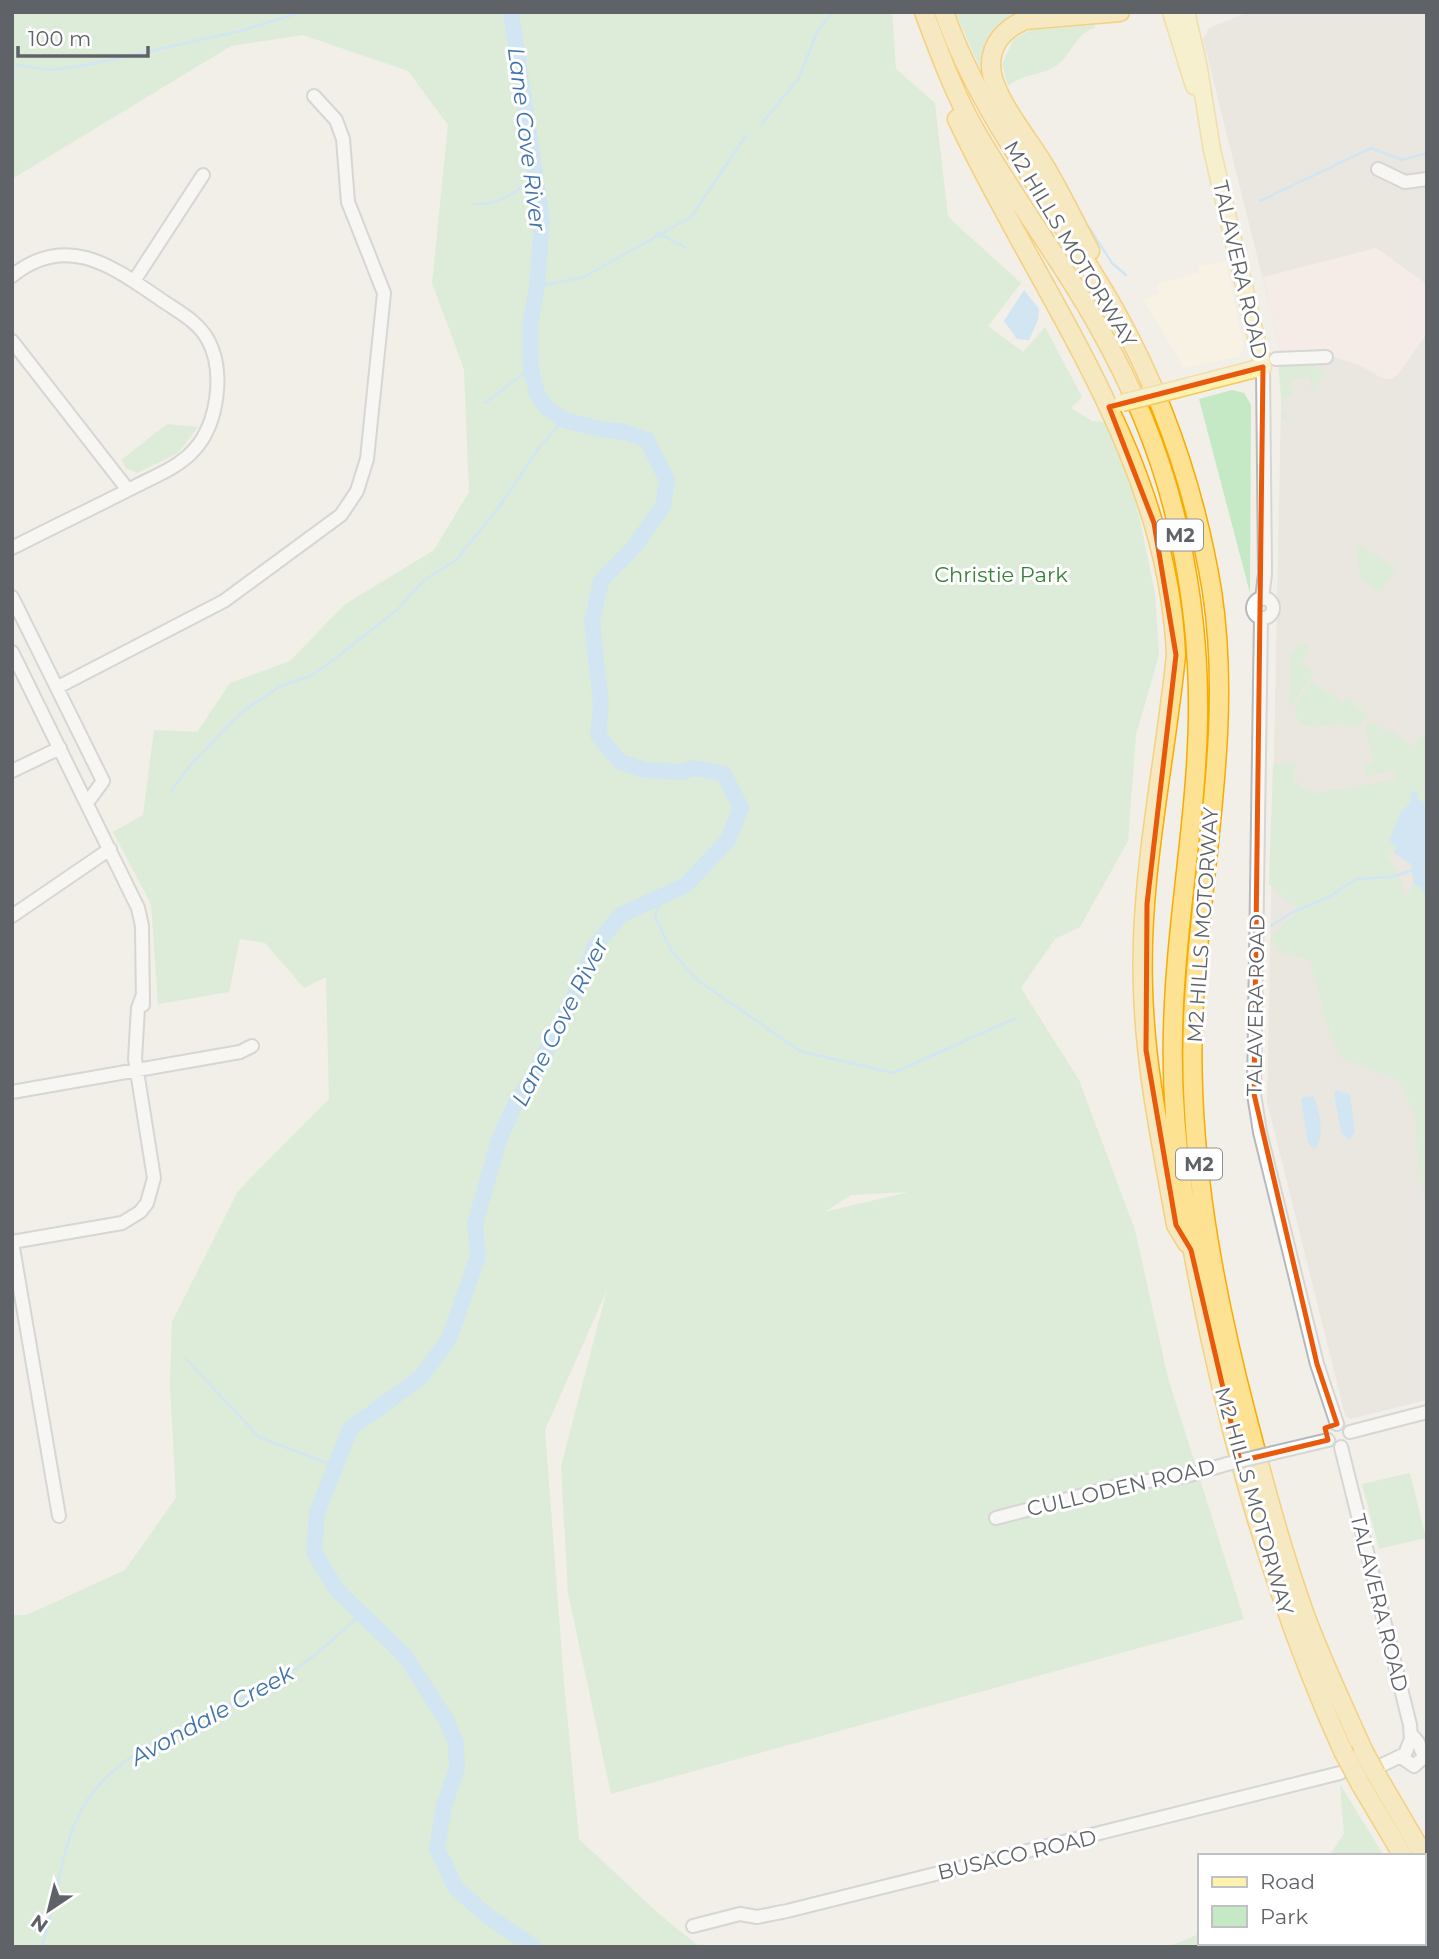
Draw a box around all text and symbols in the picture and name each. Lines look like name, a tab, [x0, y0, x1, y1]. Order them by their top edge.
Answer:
scale bar	[18, 14, 147, 58]
text: 100 m	[28, 26, 91, 51]
water label: Lane Cove River	[502, 46, 552, 233]
street label: M2 HILLS MOTORWAY	[999, 136, 1142, 352]
street label: TALAVERA ROAD	[1208, 178, 1273, 361]
road number: M2	[1157, 520, 1203, 550]
park label: Christie Park	[934, 562, 1068, 587]
street label: M2 HILLS MOTORWAY	[1182, 806, 1223, 1044]
street label: TALAVERA ROAD	[1241, 914, 1270, 1096]
water label: Lane Cove River	[506, 933, 615, 1111]
road number: M2	[1176, 1148, 1222, 1180]
street label: M2 HILLS MOTORWAY	[1210, 1384, 1299, 1618]
street label: CULLODEN ROAD	[1024, 1454, 1218, 1521]
street label: TALAVERA ROAD	[1345, 1511, 1414, 1694]
water label: Avondale Creek	[124, 1658, 300, 1772]
street label: BUSACO ROAD	[935, 1824, 1099, 1885]
legend	[1198, 1854, 1425, 1945]
text: Road	[1260, 1869, 1315, 1894]
north arrow	[14, 1875, 84, 1945]
text: Park	[1260, 1904, 1308, 1929]
text: N	[27, 1910, 52, 1937]

